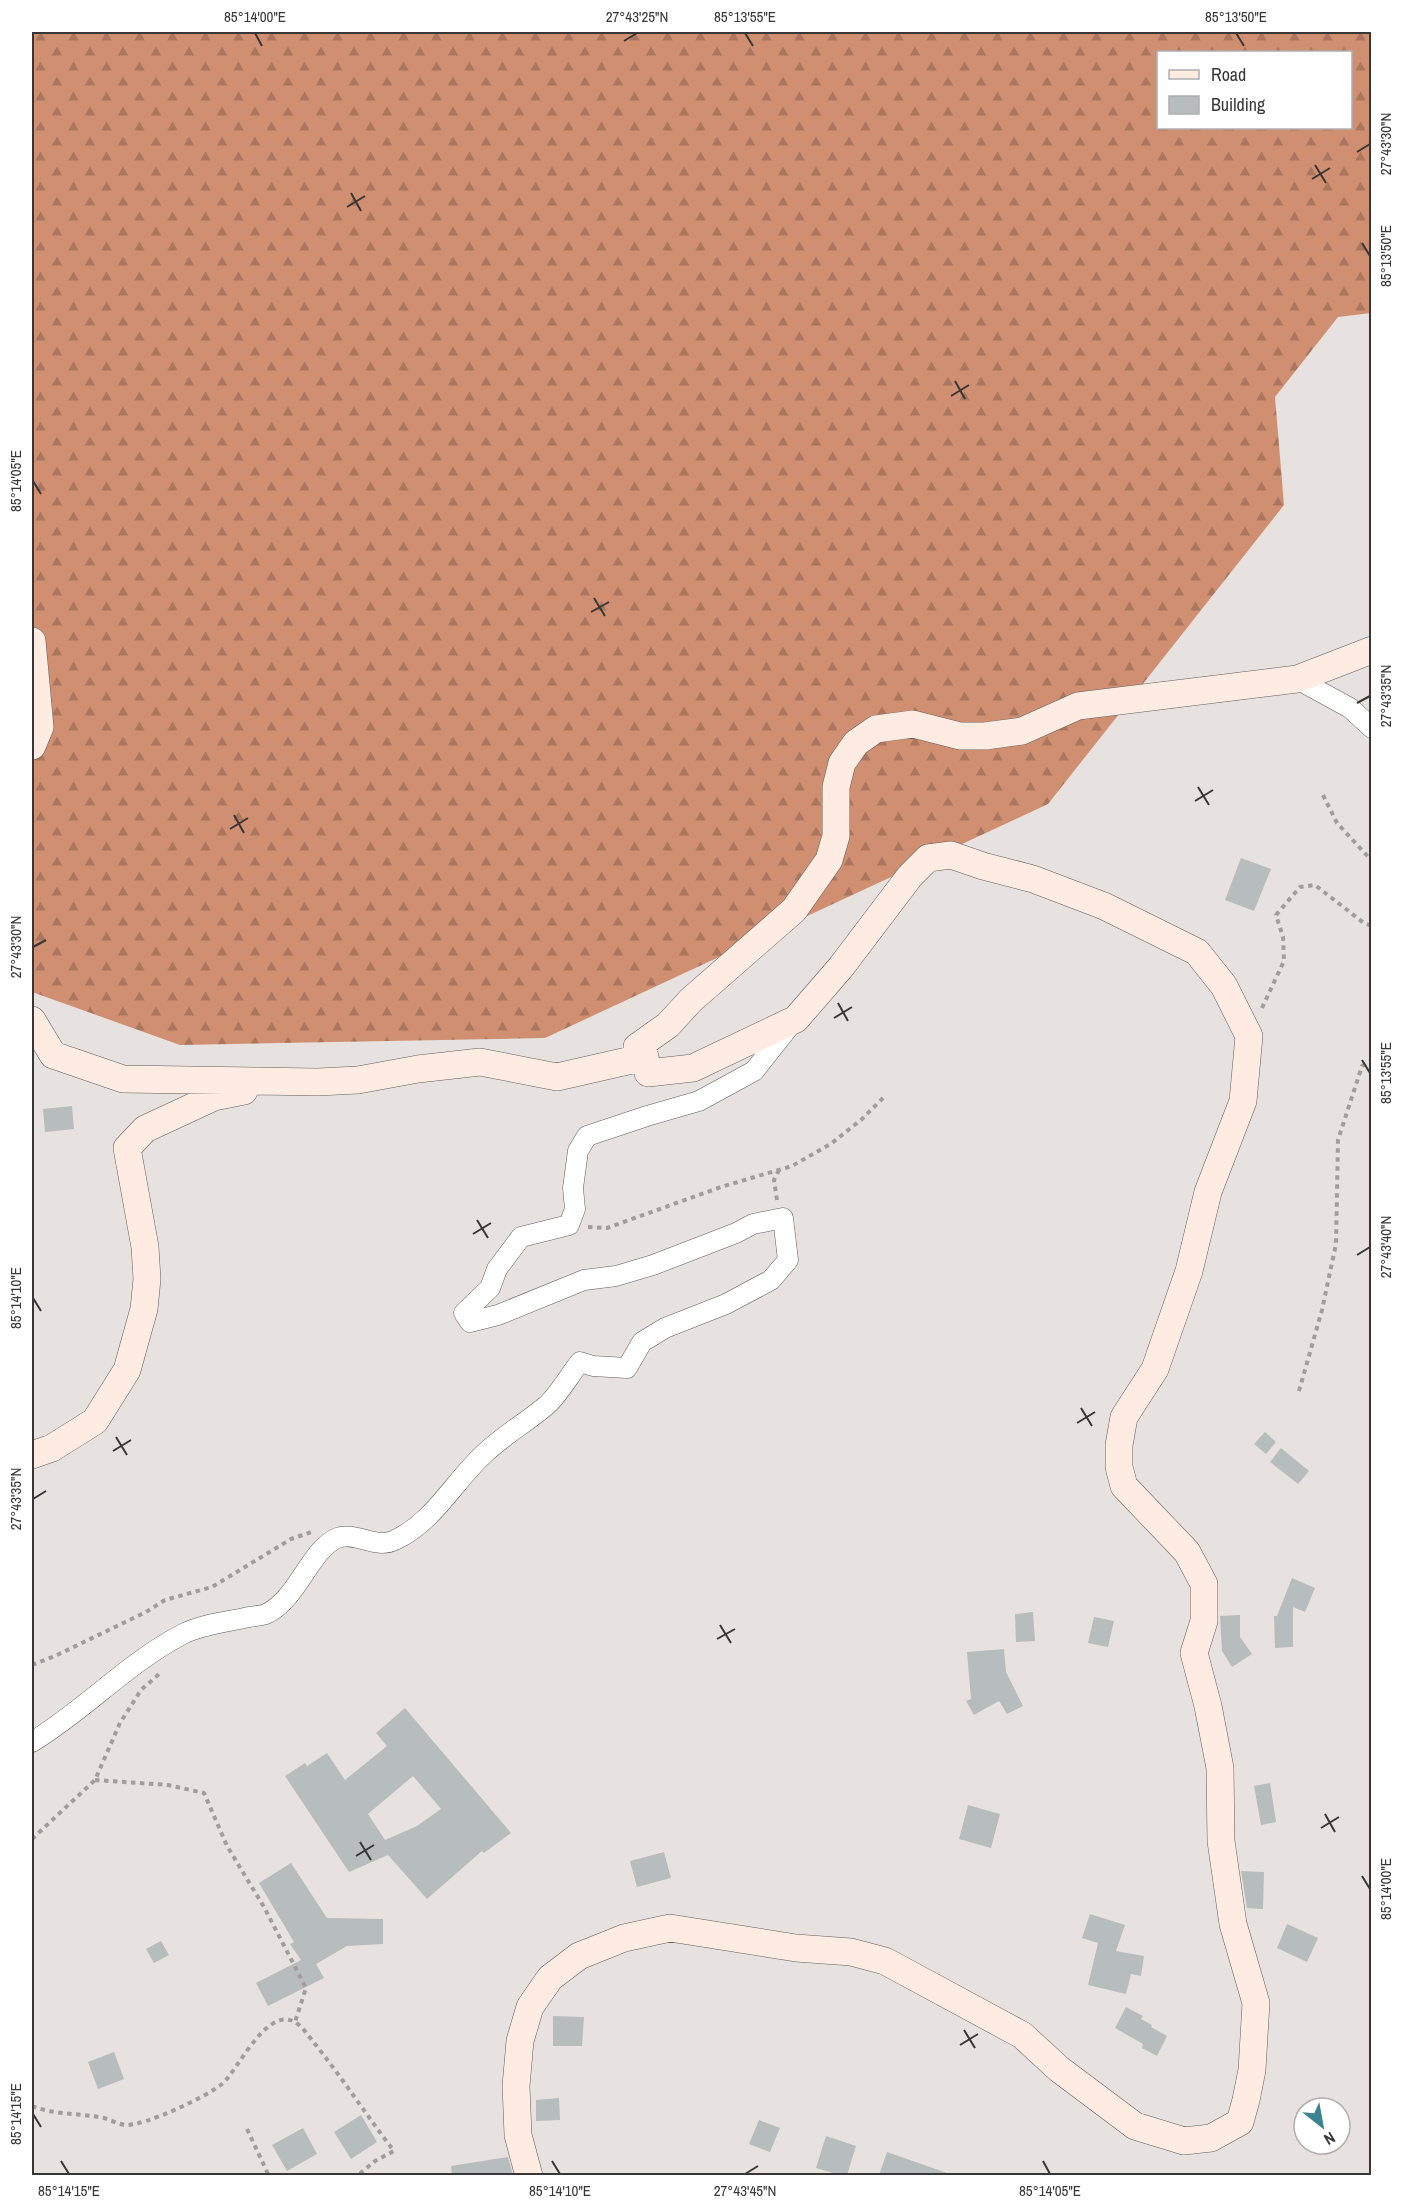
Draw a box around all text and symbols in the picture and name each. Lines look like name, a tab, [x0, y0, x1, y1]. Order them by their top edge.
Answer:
text: 85°14'00"E	[224, 6, 286, 27]
text: 27°43'25"N	[606, 6, 668, 27]
text: 85°13'55"E	[714, 6, 776, 27]
text: 85°13'50"E	[1205, 6, 1267, 27]
legend	[1157, 51, 1352, 129]
text: Road	[1211, 62, 1246, 87]
text: Building	[1211, 92, 1266, 117]
text: 27°43'30"N	[1375, 113, 1396, 175]
text: 85°13'50"E	[1375, 225, 1396, 287]
text: 85°14'05"E	[5, 450, 26, 512]
text: 27°43'35"N	[1375, 665, 1396, 727]
text: 27°43'30"N	[5, 916, 26, 978]
text: 85°13'55"E	[1375, 1042, 1396, 1104]
text: 27°43'40"N	[1375, 1216, 1396, 1278]
text: 85°14'10"E	[5, 1267, 26, 1329]
text: 27°43'35"N	[5, 1468, 26, 1530]
text: 85°14'00"E	[1375, 1858, 1396, 1920]
text: 85°14'15"E	[5, 2083, 26, 2145]
north arrow	[1292, 2096, 1352, 2156]
text: N	[1320, 2127, 1339, 2151]
text: 85°14'15"E	[38, 2180, 100, 2201]
text: 85°14'10"E	[529, 2180, 591, 2201]
text: 27°43'45"N	[714, 2180, 776, 2201]
text: 85°14'05"E	[1019, 2180, 1081, 2201]

